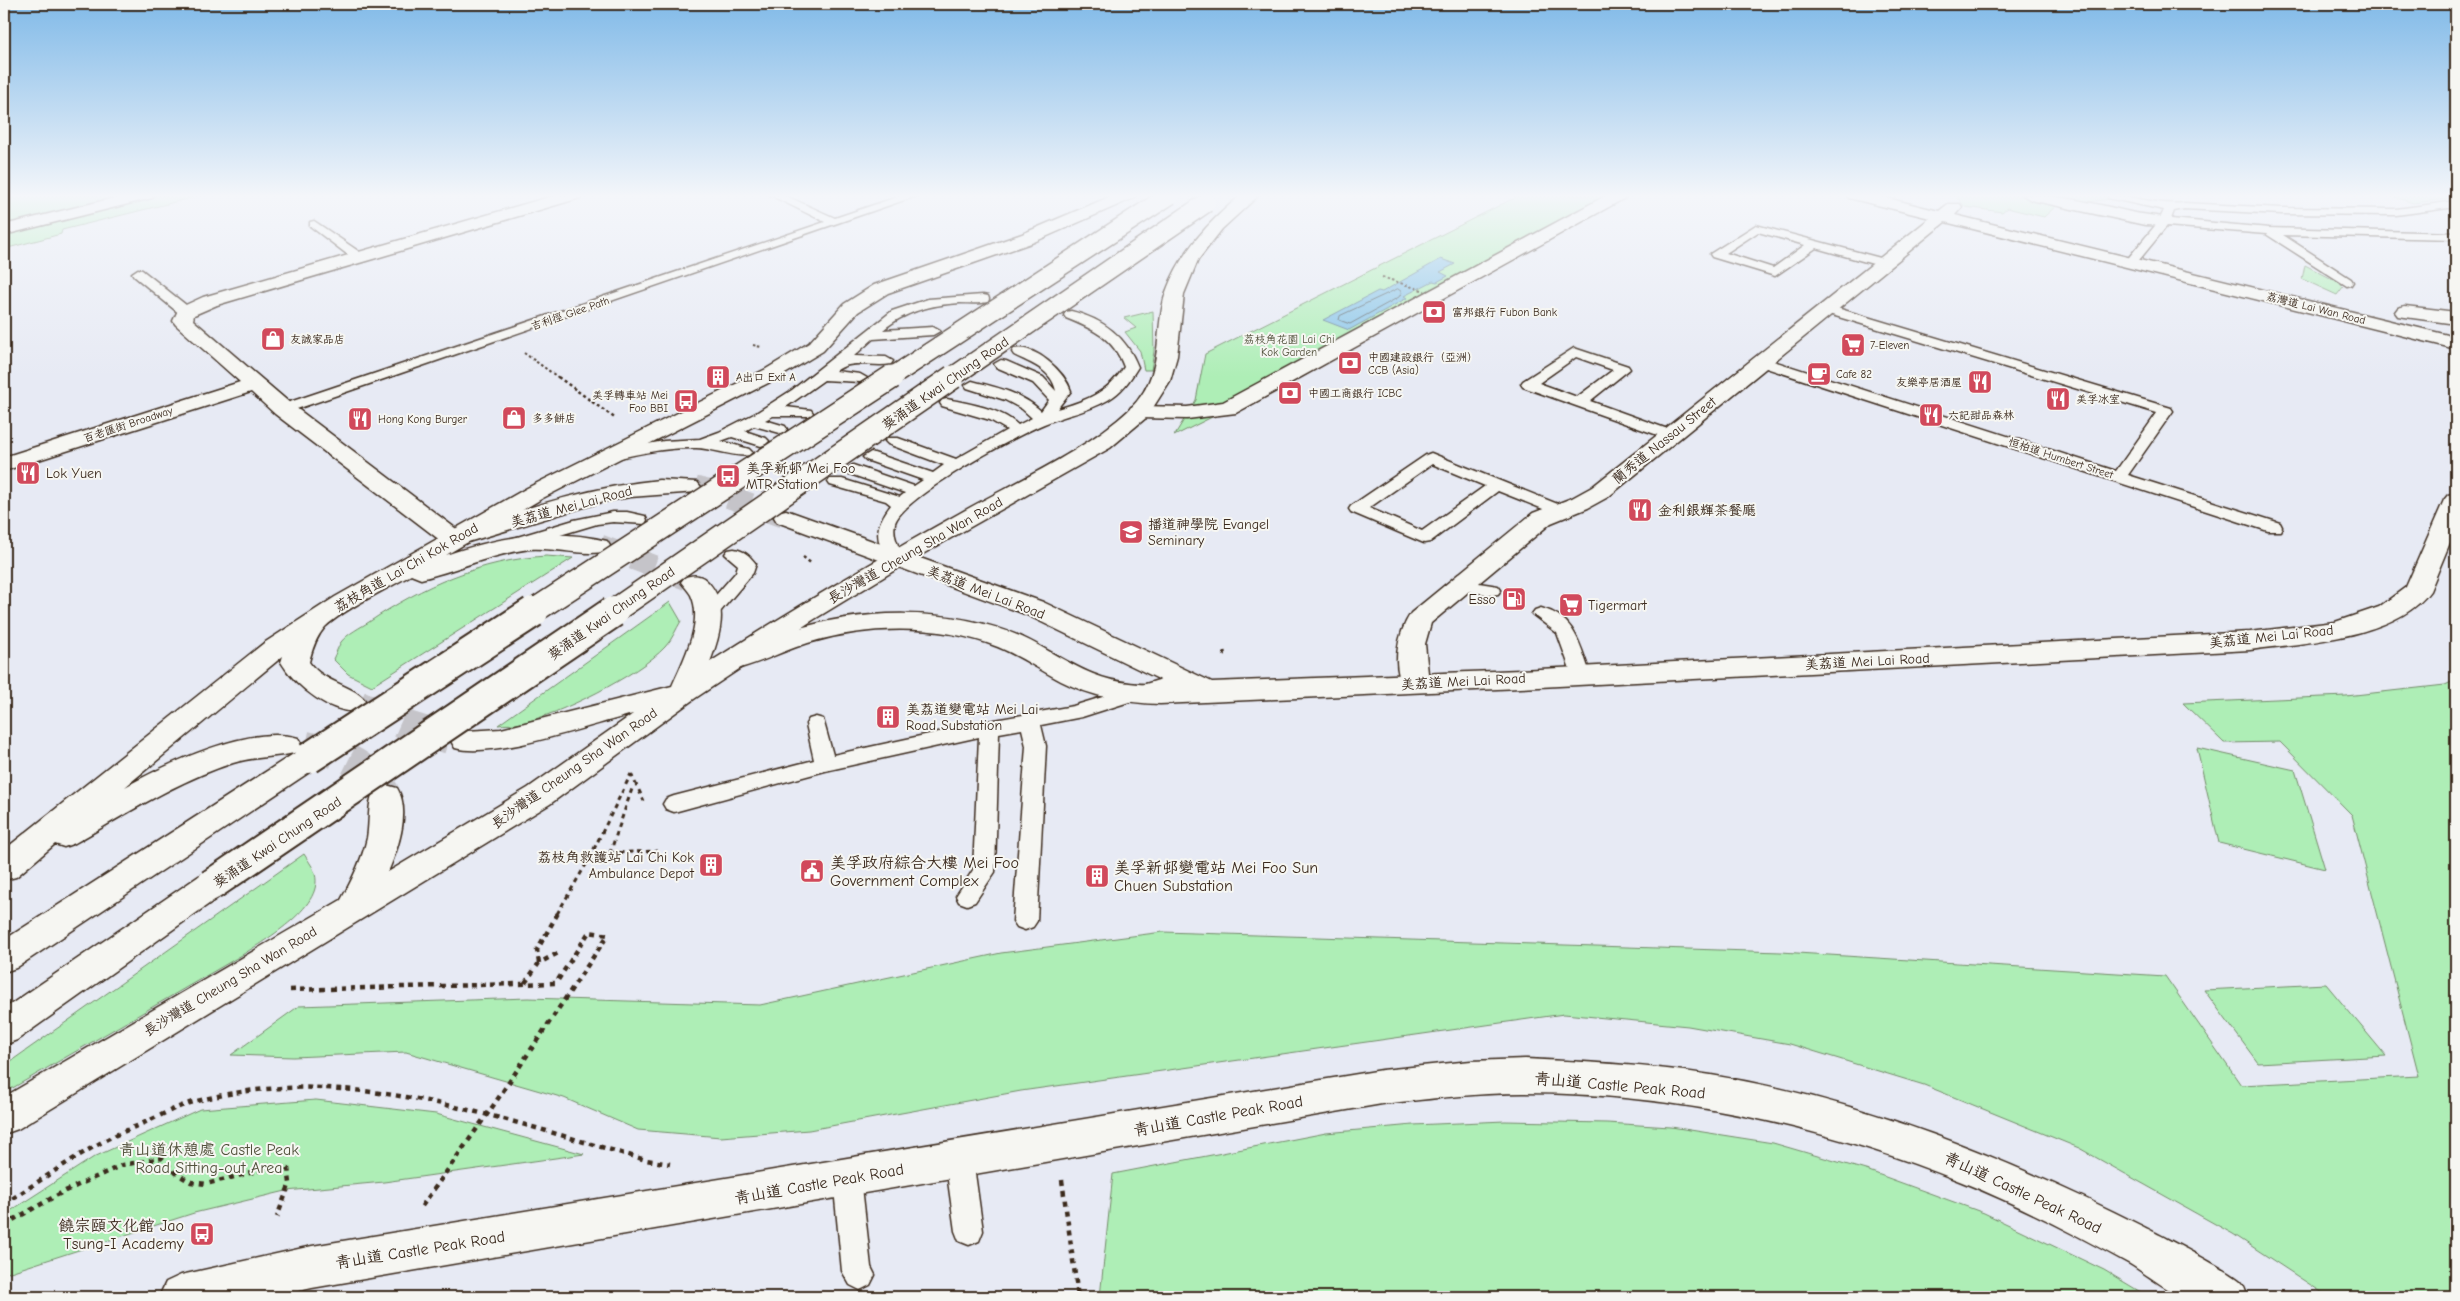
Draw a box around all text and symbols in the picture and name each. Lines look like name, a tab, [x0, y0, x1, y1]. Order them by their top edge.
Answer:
street label: 荔灣道 Lai Wan Road	[2265, 290, 2367, 327]
street label: 吉利徑 Glee Path	[529, 294, 611, 333]
bank icon: 富邦銀行 Fubon Bank	[1421, 299, 1447, 325]
place label: 富邦銀行 Fubon Bank	[1452, 306, 1558, 319]
shop icon: 友誠家品店	[260, 326, 286, 352]
supermarket icon: 7-Eleven	[1840, 332, 1866, 358]
place label: 友誠家品店	[290, 333, 345, 346]
street label: 葵涌道 Kwai Chung Road	[879, 333, 1012, 434]
park label: 荔枝角花園 Lai Chi Kok Garden	[1244, 333, 1334, 359]
place label: 7-Eleven	[1870, 339, 1909, 352]
bank icon: 中國建設銀行（亞洲） CCB (Asia)	[1337, 350, 1363, 376]
place label: 中國建設銀行（亞洲） CCB (Asia)	[1368, 351, 1478, 377]
cafe icon: Cafe 82	[1806, 361, 1832, 387]
building icon: A出口 Exit A	[705, 364, 731, 390]
place label: Cafe 82	[1836, 368, 1872, 381]
restaurant icon: 友樂亭居酒屋	[1967, 369, 1993, 395]
place label: A出口 Exit A	[736, 371, 796, 384]
place label: 友樂亭居酒屋	[1896, 376, 1962, 389]
bank icon: 中國工商銀行 ICBC	[1277, 380, 1303, 406]
restaurant icon: 美孚冰室	[2045, 386, 2071, 412]
place label: 中國工商銀行 ICBC	[1308, 387, 1402, 400]
bus stop icon: 美孚轉車站 Mei Foo BBI	[673, 388, 699, 414]
place label: 美孚轉車站 Mei Foo BBI	[592, 389, 668, 415]
street label: 蘭秀道 Nassau Street	[1609, 393, 1720, 488]
place label: 美孚冰室	[2076, 393, 2120, 406]
restaurant icon: 六記甜品森林	[1918, 402, 1944, 428]
street label: 百老匯街 Broadway	[82, 404, 174, 445]
shop icon: 多多餅店	[501, 405, 527, 431]
restaurant icon: Hong Kong Burger	[347, 406, 373, 432]
place label: 六記甜品森林	[1948, 409, 2014, 422]
place label: 多多餅店	[532, 412, 576, 425]
place label: Hong Kong Burger	[378, 413, 468, 426]
street label: 恒柏道 Humbert Street	[2007, 435, 2116, 482]
restaurant icon: Lok Yuen	[15, 460, 41, 486]
place label: 美孚新邨 Mei Foo MTR Station	[746, 460, 855, 493]
bus stop icon: 美孚新邨 Mei Foo MTR Station	[715, 463, 741, 489]
place label: Lok Yuen	[46, 465, 102, 482]
street label: 美荔道 Mei Lai Road	[508, 482, 634, 531]
street label: 長沙灣道 Cheung Sha Wan Road	[825, 493, 1006, 608]
restaurant icon: 金利銀輝茶餐廰	[1627, 497, 1653, 523]
place label: 金利銀輝茶餐廰	[1658, 502, 1756, 519]
place label: 播道神學院 Evangel Seminary	[1148, 516, 1269, 549]
street label: 荔枝角道 Lai Chi Kok Road	[331, 519, 481, 616]
school or university icon: 播道神學院 Evangel Seminary	[1118, 519, 1144, 545]
street label: 美荔道 Mei Lai Road	[924, 562, 1047, 623]
street label: 葵涌道 Kwai Chung Road	[545, 563, 678, 664]
fuel station icon: Esso	[1501, 586, 1527, 612]
place label: Esso	[1469, 591, 1496, 608]
supermarket icon: Tigermart	[1558, 592, 1584, 618]
place label: Tigermart	[1588, 597, 1648, 614]
street label: 美荔道 Mei Lai Road	[2208, 621, 2334, 652]
street label: 美荔道 Mei Lai Road	[1804, 650, 1930, 673]
street label: 美荔道 Mei Lai Road	[1400, 670, 1526, 693]
place label: 美荔道變電站 Mei Lai Road Substation	[906, 701, 1038, 734]
street label: 長沙灣道 Cheung Sha Wan Road	[488, 704, 661, 832]
building icon: 美荔道變電站 Mei Lai Road Substation	[875, 704, 901, 730]
street label: 葵涌道 Kwai Chung Road	[210, 793, 345, 892]
place label: 荔枝角救護站 Lai Chi Kok Ambulance Depot	[538, 849, 695, 882]
building icon: 荔枝角救護站 Lai Chi Kok Ambulance Depot	[698, 852, 724, 878]
place label: 美孚政府綜合大樓 Mei Foo Government Complex	[830, 854, 1019, 890]
public building icon: 美孚政府綜合大樓 Mei Foo Government Complex	[799, 858, 825, 884]
place label: 美孚新邨變電站 Mei Foo Sun Chuen Substation	[1114, 859, 1318, 895]
building icon: 美孚新邨變電站 Mei Foo Sun Chuen Substation	[1084, 863, 1110, 889]
street label: 長沙灣道 Cheung Sha Wan Road	[141, 923, 320, 1040]
street label: 青山道 Castle Peak Road	[1534, 1070, 1706, 1102]
street label: 青山道 Castle Peak Road	[1132, 1092, 1304, 1140]
park label: 青山道休憩處 Castle Peak Road Sitting-out Area	[119, 1141, 299, 1177]
street label: 青山道 Castle Peak Road	[1941, 1148, 2104, 1237]
street label: 青山道 Castle Peak Road	[733, 1160, 905, 1208]
place label: 饒宗頤文化館 Jao Tsung-I Academy	[59, 1217, 185, 1253]
bus stop icon: 饒宗頤文化館 Jao Tsung-I Academy	[189, 1221, 215, 1247]
street label: 青山道 Castle Peak Road	[334, 1228, 506, 1272]

